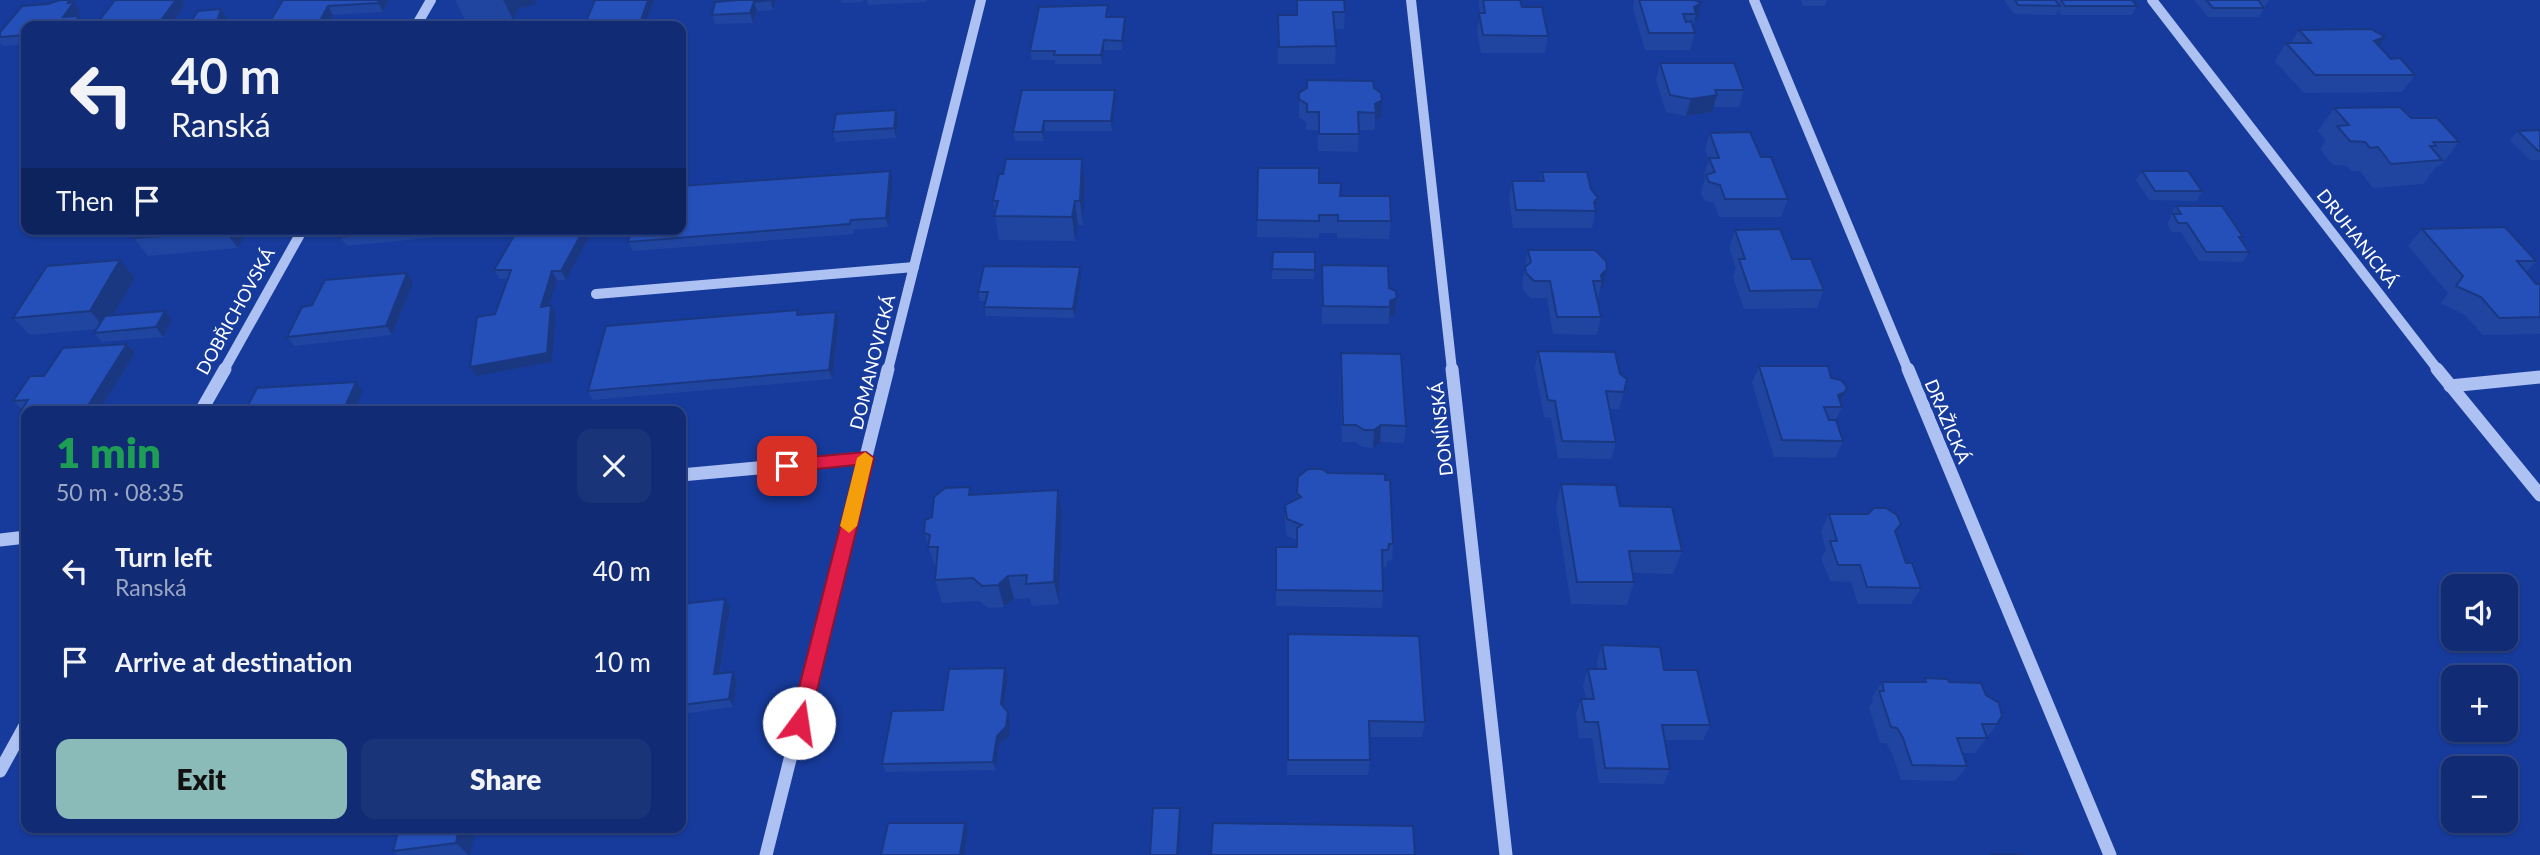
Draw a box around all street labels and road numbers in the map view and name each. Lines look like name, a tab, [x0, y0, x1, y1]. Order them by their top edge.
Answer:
street label: DRUHANICKÁ	[2313, 184, 2404, 292]
street label: DOBŘICHOVSKÁ	[191, 243, 279, 378]
street label: DOMANOVICKÁ	[845, 292, 900, 432]
street label: DRAŽICKÁ	[1920, 376, 1976, 467]
street label: DONÍNSKÁ	[1425, 380, 1457, 477]

